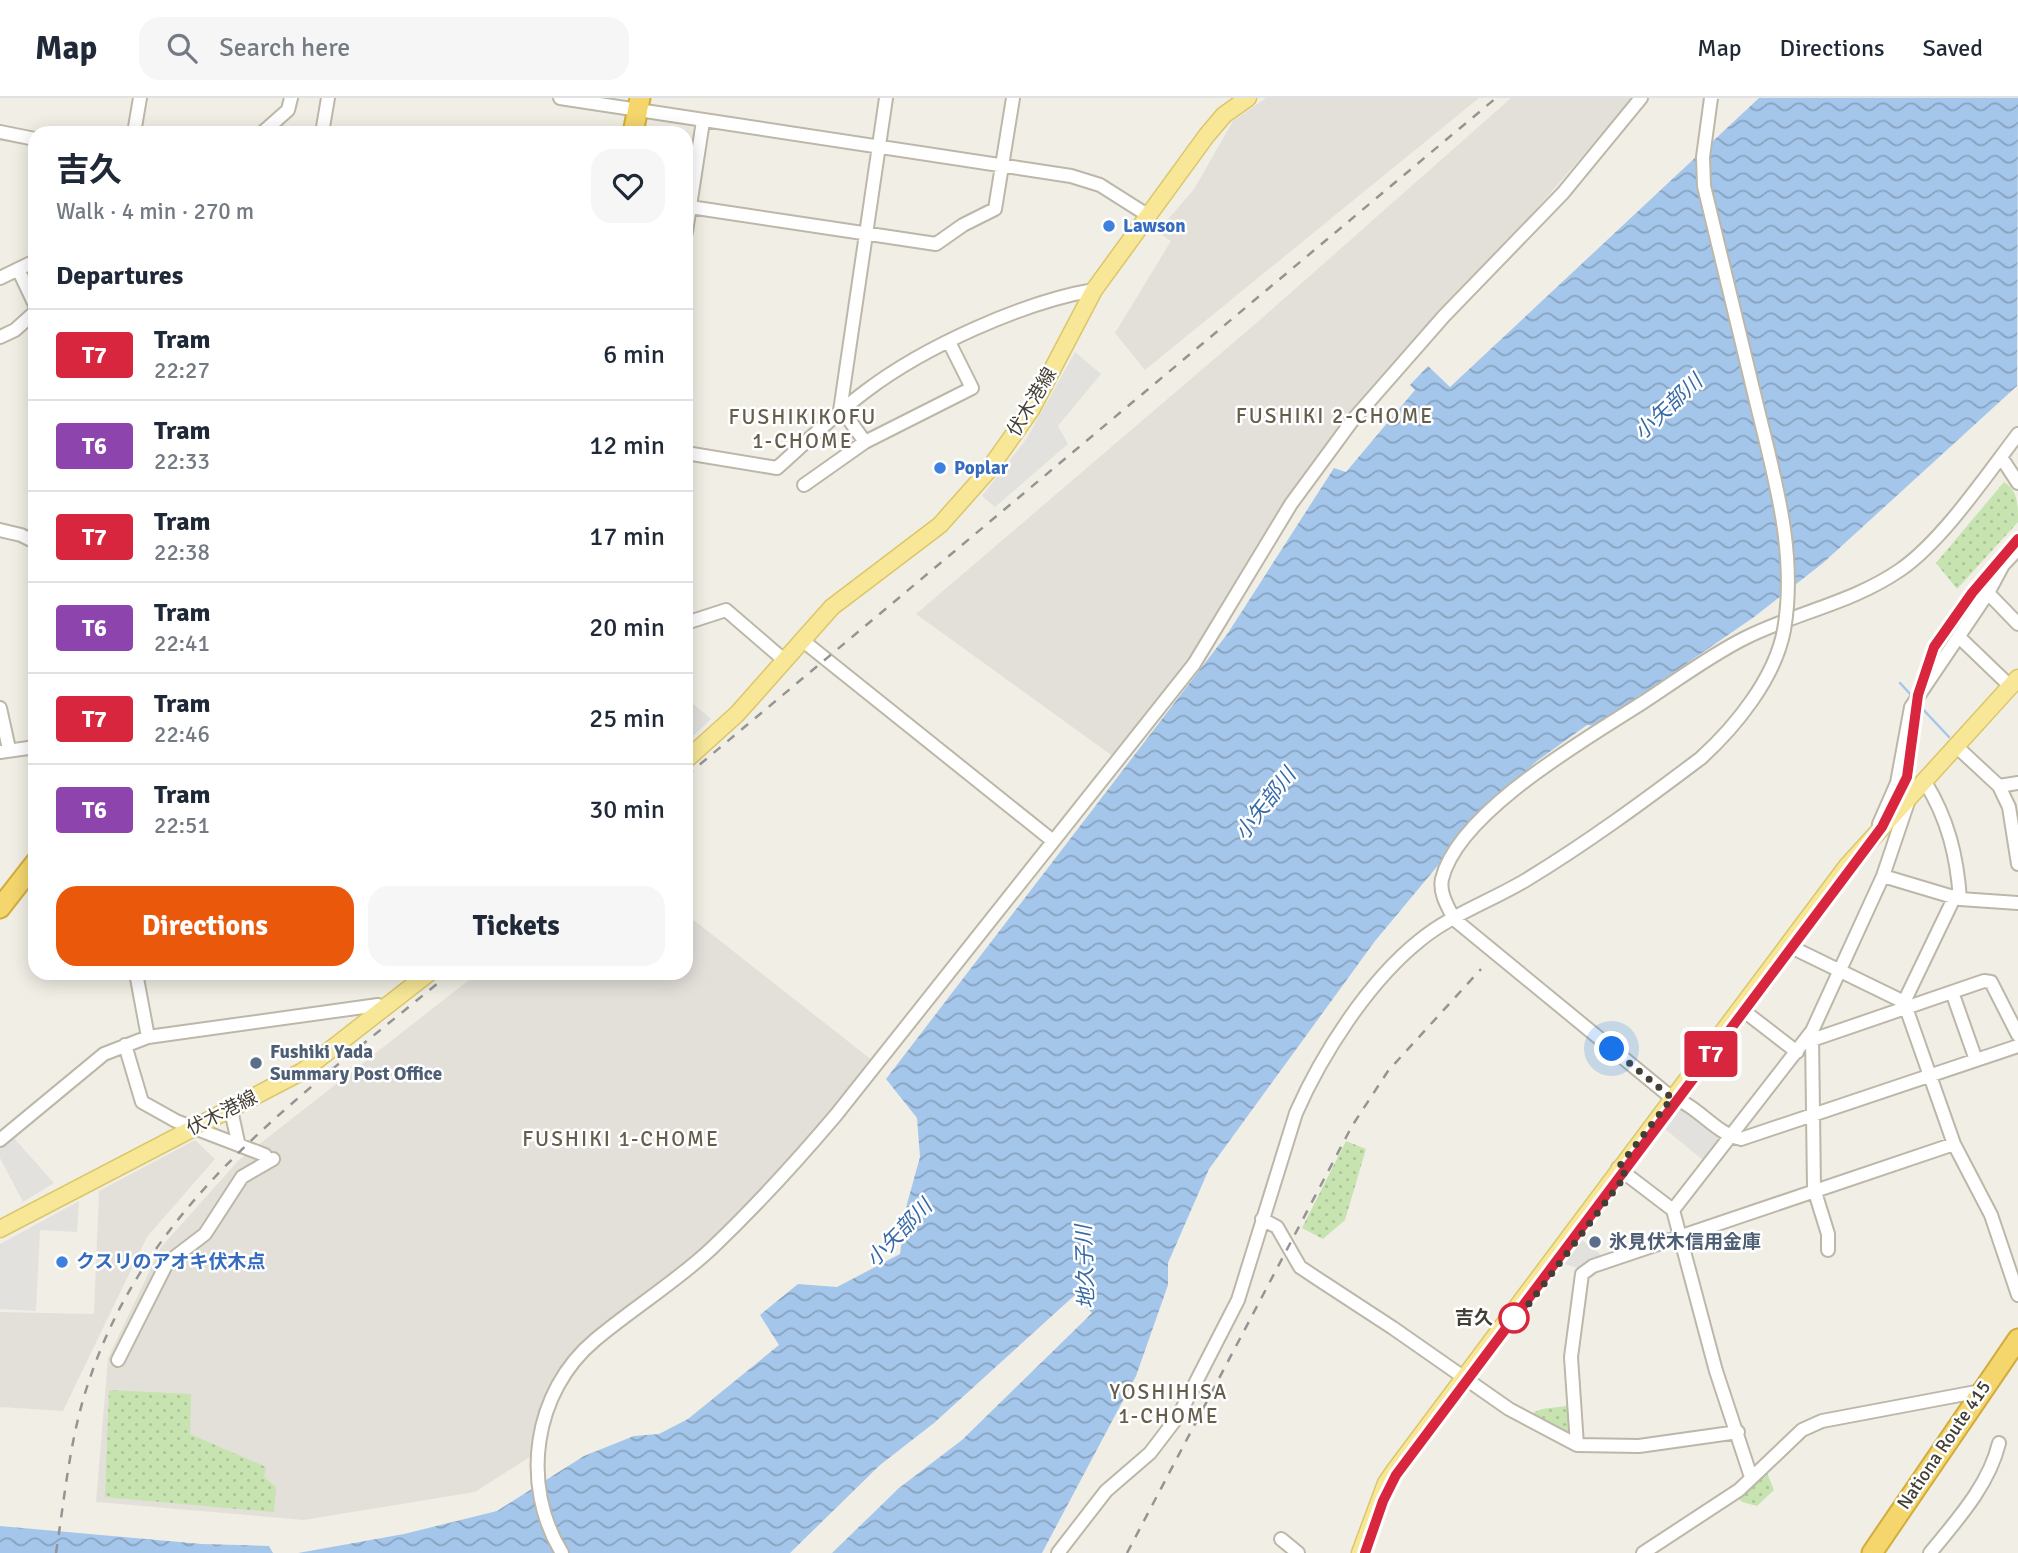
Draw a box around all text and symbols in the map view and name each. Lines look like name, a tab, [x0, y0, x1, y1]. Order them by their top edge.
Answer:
search box	[139, 17, 629, 80]
text: Map	[35, 28, 97, 69]
icon: search	[163, 29, 201, 67]
text: Search here	[219, 32, 350, 64]
text: Map	[1697, 33, 1742, 63]
text: Directions	[1780, 33, 1885, 63]
text: Saved	[1923, 33, 1983, 63]
button: heart	[591, 149, 665, 223]
text: 吉久	[56, 150, 122, 191]
text: Walk · 4 min · 270 m	[56, 197, 254, 226]
place label: Lawson	[1123, 214, 1186, 238]
marker: Lawson	[1101, 218, 1117, 234]
text: Departures	[56, 260, 183, 292]
text: Tram	[154, 324, 211, 356]
text: 6 min	[603, 339, 665, 371]
text: T7	[82, 340, 107, 370]
text: 22:27	[154, 356, 210, 385]
street label: 伏木港線	[1002, 363, 1062, 441]
water label: 小矢部川	[1628, 367, 1709, 445]
district label: FUSHIKI 2-CHOME	[1236, 403, 1434, 429]
district label: FUSHIKIKOFU 1-CHOME	[729, 404, 877, 454]
text: Tram	[154, 415, 211, 447]
text: 12 min	[589, 430, 665, 462]
text: T6	[82, 431, 107, 461]
text: 22:33	[154, 447, 210, 476]
place label: Poplar	[954, 456, 1009, 480]
marker: Poplar	[932, 460, 948, 476]
text: Tram	[154, 506, 211, 538]
text: 17 min	[589, 521, 665, 553]
text: T7	[82, 522, 107, 552]
text: 22:38	[154, 538, 210, 567]
text: Tram	[154, 597, 211, 629]
text: 20 min	[589, 612, 665, 644]
text: T6	[82, 613, 107, 643]
text: 22:41	[154, 629, 210, 658]
text: Tram	[154, 688, 211, 720]
text: 25 min	[589, 703, 665, 735]
text: T7	[82, 704, 107, 734]
text: 22:46	[154, 720, 210, 749]
water label: 小矢部川	[1229, 761, 1302, 845]
text: Tram	[154, 779, 211, 811]
text: 30 min	[589, 794, 665, 826]
text: T6	[82, 795, 107, 825]
text: 22:51	[154, 811, 210, 840]
button: Directions	[56, 886, 354, 966]
button: Tickets	[368, 886, 665, 966]
your location	[1594, 1031, 1629, 1066]
line badge: T7	[1680, 1031, 1742, 1077]
text: T7	[1698, 1039, 1724, 1069]
place label: Fushiki Yada Summary Post Office	[270, 1040, 442, 1086]
marker: Fushiki Yada Summary Post Office	[248, 1055, 264, 1071]
street label: 伏木港線	[183, 1085, 261, 1141]
district label: FUSHIKI 1-CHOME	[522, 1126, 720, 1152]
water label: 小矢部川	[860, 1192, 939, 1272]
water label: 地久子川	[1070, 1223, 1099, 1309]
place label: 氷見伏木信用金庫	[1609, 1230, 1761, 1254]
marker: 氷見伏木信用金庫	[1587, 1234, 1603, 1250]
place label: クスリのアオキ伏木点	[76, 1250, 265, 1274]
marker: クスリのアオキ伏木点	[54, 1254, 70, 1270]
marker: 吉久	[1499, 1303, 1529, 1333]
place label: 吉久	[1455, 1306, 1493, 1330]
street label: Nationa Route 415	[1892, 1376, 1996, 1514]
district label: YOSHIHISA 1-CHOME	[1110, 1379, 1228, 1429]

